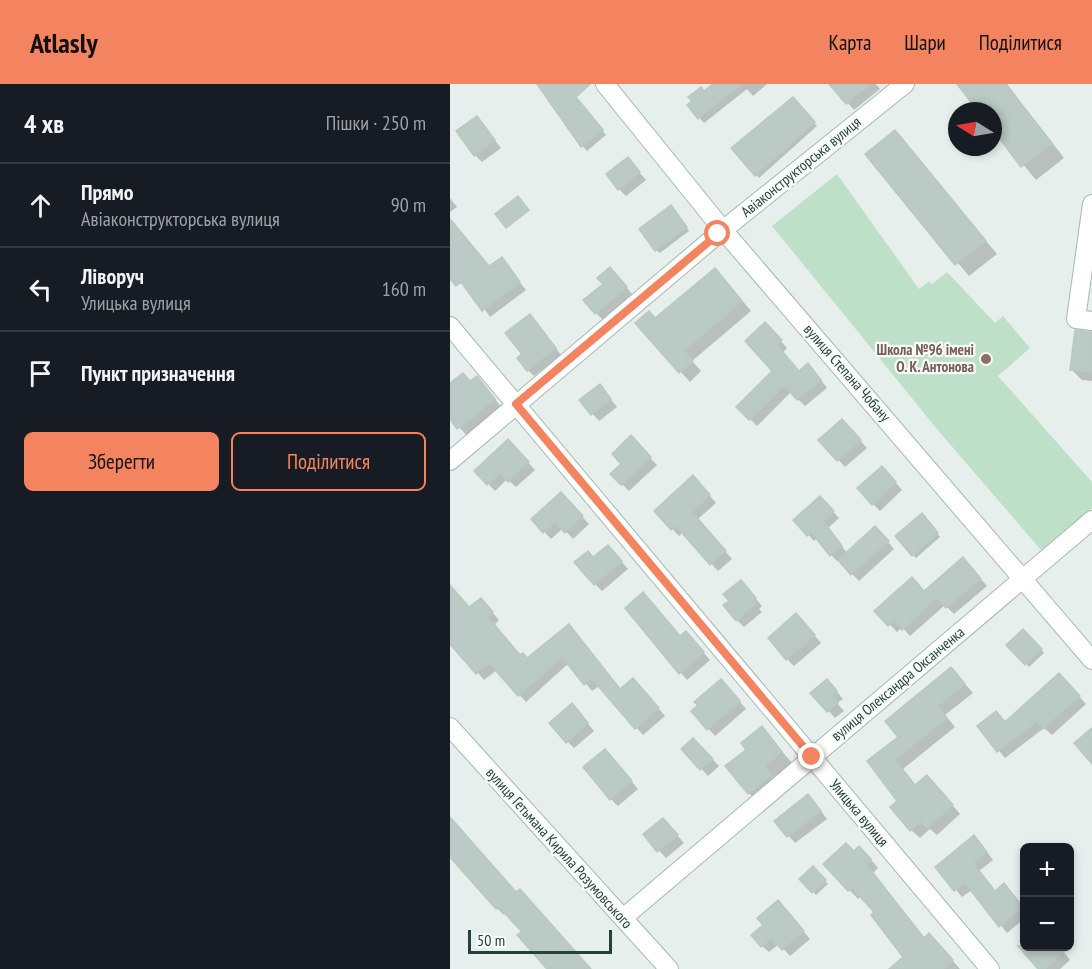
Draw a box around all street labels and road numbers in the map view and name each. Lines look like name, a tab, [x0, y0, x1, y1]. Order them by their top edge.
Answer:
street label: Авіаконструкторська вулиця	[737, 112, 865, 221]
street label: вулиця Степана Чобану	[800, 320, 895, 426]
street label: вулиця Олександра Оксанченка	[827, 622, 968, 745]
street label: вулиця Гетьмана Кирила Розумовського	[482, 763, 637, 932]
street label: Улицька вулиця	[826, 775, 893, 850]

